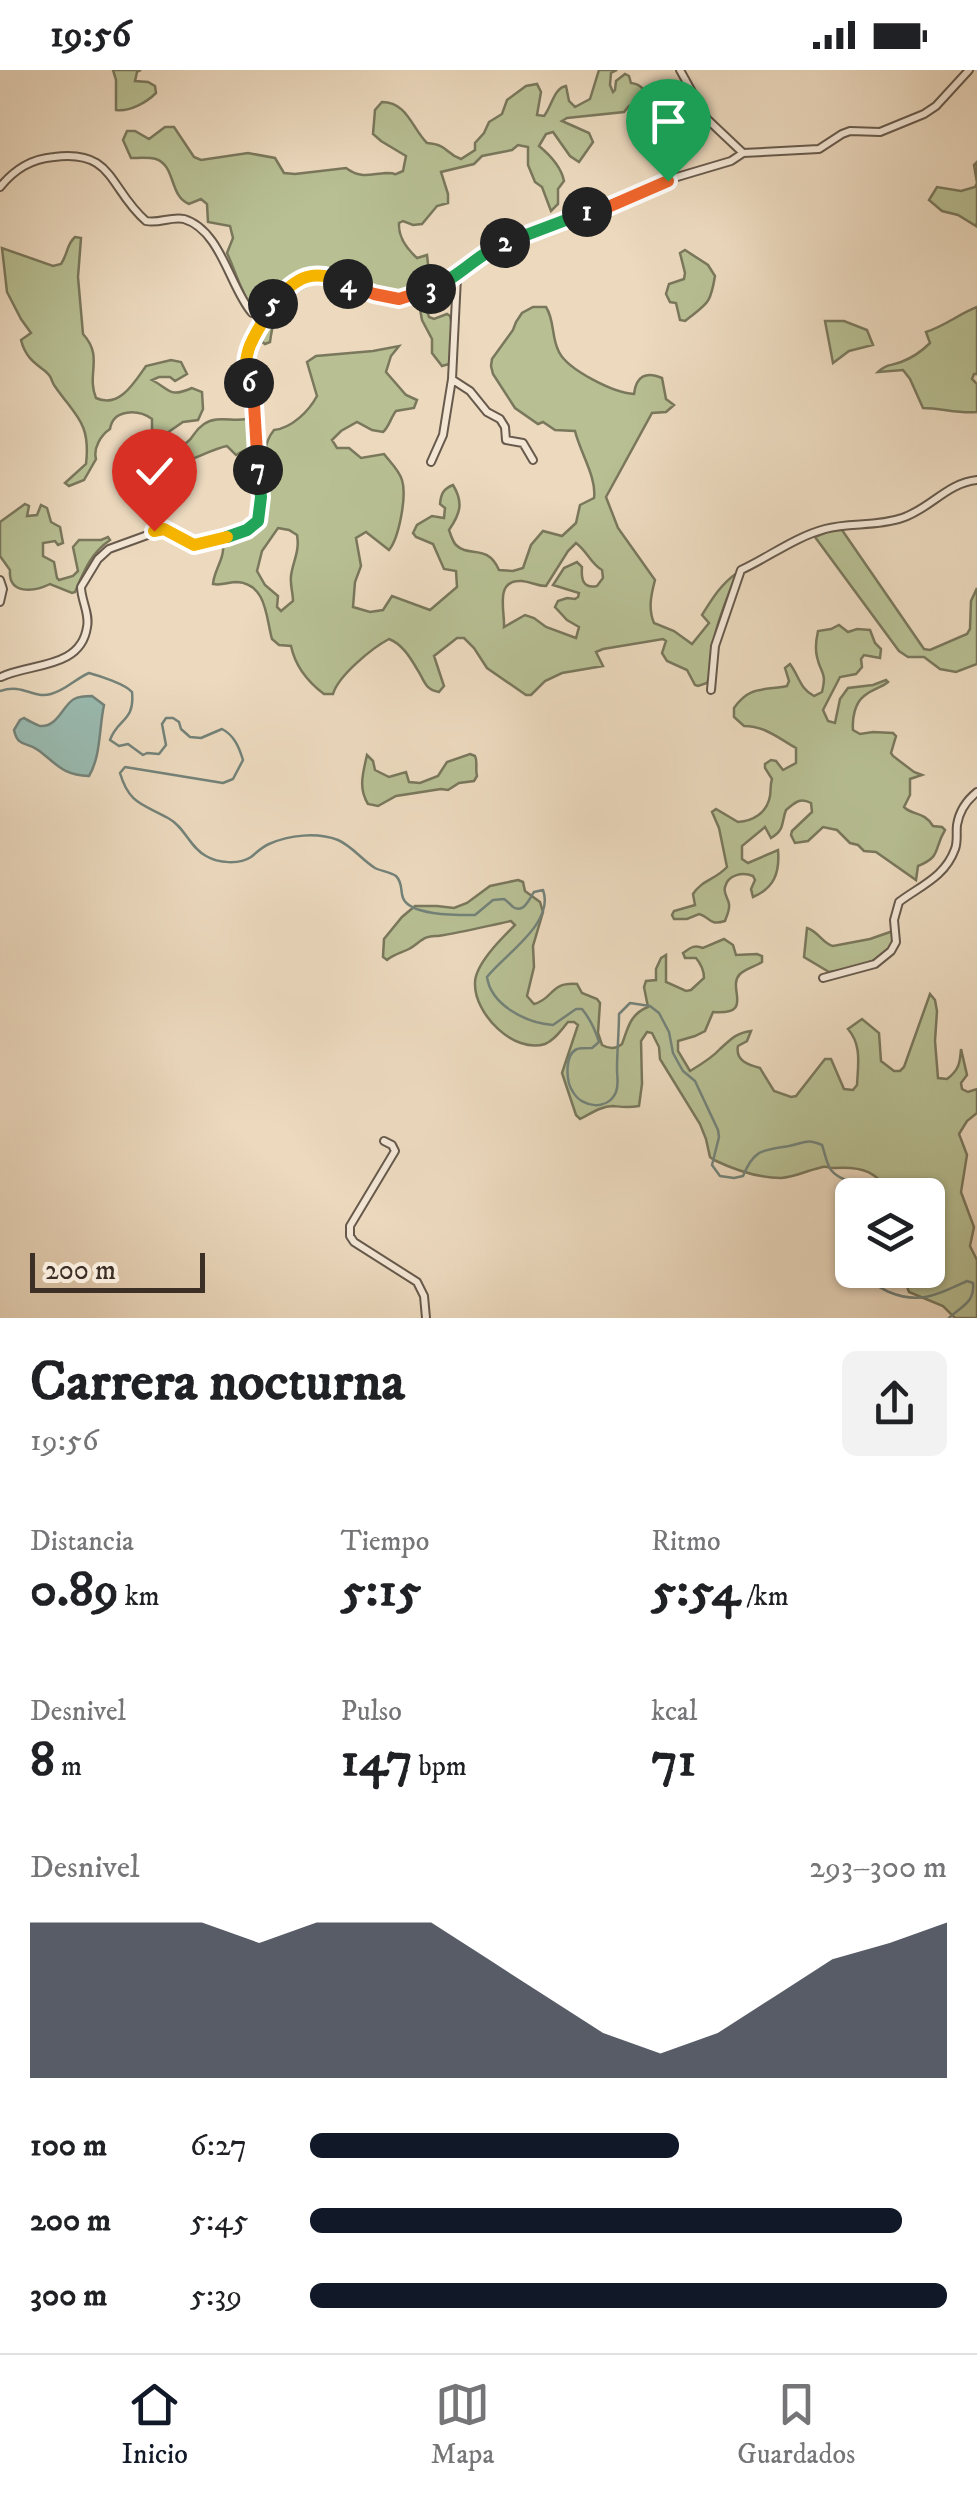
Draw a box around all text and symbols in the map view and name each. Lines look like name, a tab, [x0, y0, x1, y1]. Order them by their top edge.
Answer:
text: 19:56	[50, 11, 131, 59]
pin	[626, 79, 711, 182]
icon: arrive	[641, 94, 696, 149]
pin: 1	[562, 187, 612, 237]
text: 1	[582, 194, 592, 229]
pin: 2	[480, 218, 530, 268]
text: 2	[498, 225, 512, 260]
pin: 4	[323, 259, 373, 309]
pin: 3	[406, 264, 456, 314]
text: 4	[340, 266, 356, 301]
text: 3	[426, 271, 436, 306]
pin: 5	[248, 279, 298, 329]
text: 5	[266, 286, 280, 321]
pin: 6	[224, 358, 274, 408]
text: 6	[242, 365, 256, 400]
pin	[112, 429, 197, 532]
icon: check	[127, 444, 182, 499]
pin: 7	[233, 445, 283, 495]
text: 7	[251, 452, 265, 487]
map controls	[835, 1178, 945, 1288]
button: layers	[835, 1178, 945, 1288]
scale bar	[30, 1248, 205, 1292]
text: 200 m	[45, 1253, 116, 1288]
text: Carrera nocturna	[30, 1349, 405, 1418]
button: share	[842, 1351, 947, 1456]
text: 19:56	[30, 1421, 99, 1461]
text: Distancia	[30, 1524, 134, 1559]
text: Tiempo	[341, 1524, 429, 1559]
text: Ritmo	[651, 1524, 721, 1559]
text: 0.89	[30, 1559, 119, 1622]
text: 5:15	[341, 1559, 421, 1622]
text: 5:54	[651, 1559, 740, 1622]
text: km	[119, 1579, 160, 1614]
text: /km	[740, 1579, 789, 1614]
text: Desnivel	[30, 1694, 126, 1729]
text: Pulso	[341, 1694, 402, 1729]
text: kcal	[651, 1694, 697, 1729]
text: 8	[30, 1729, 55, 1792]
text: 147	[341, 1729, 413, 1792]
text: 71	[651, 1729, 696, 1792]
text: m	[55, 1749, 82, 1784]
text: bpm	[413, 1749, 467, 1784]
text: Desnivel	[30, 1848, 140, 1888]
text: 293–300 m	[809, 1848, 947, 1888]
text: 100 m	[30, 2126, 107, 2166]
text: 6:27	[190, 2126, 247, 2166]
text: 200 m	[30, 2201, 111, 2241]
text: 5:45	[190, 2201, 248, 2241]
text: 300 m	[30, 2276, 107, 2316]
text: 5:39	[190, 2276, 242, 2316]
tab: Inicio	[122, 2377, 188, 2472]
tab: Mapa	[431, 2377, 494, 2472]
tab: Guardados	[737, 2377, 855, 2472]

